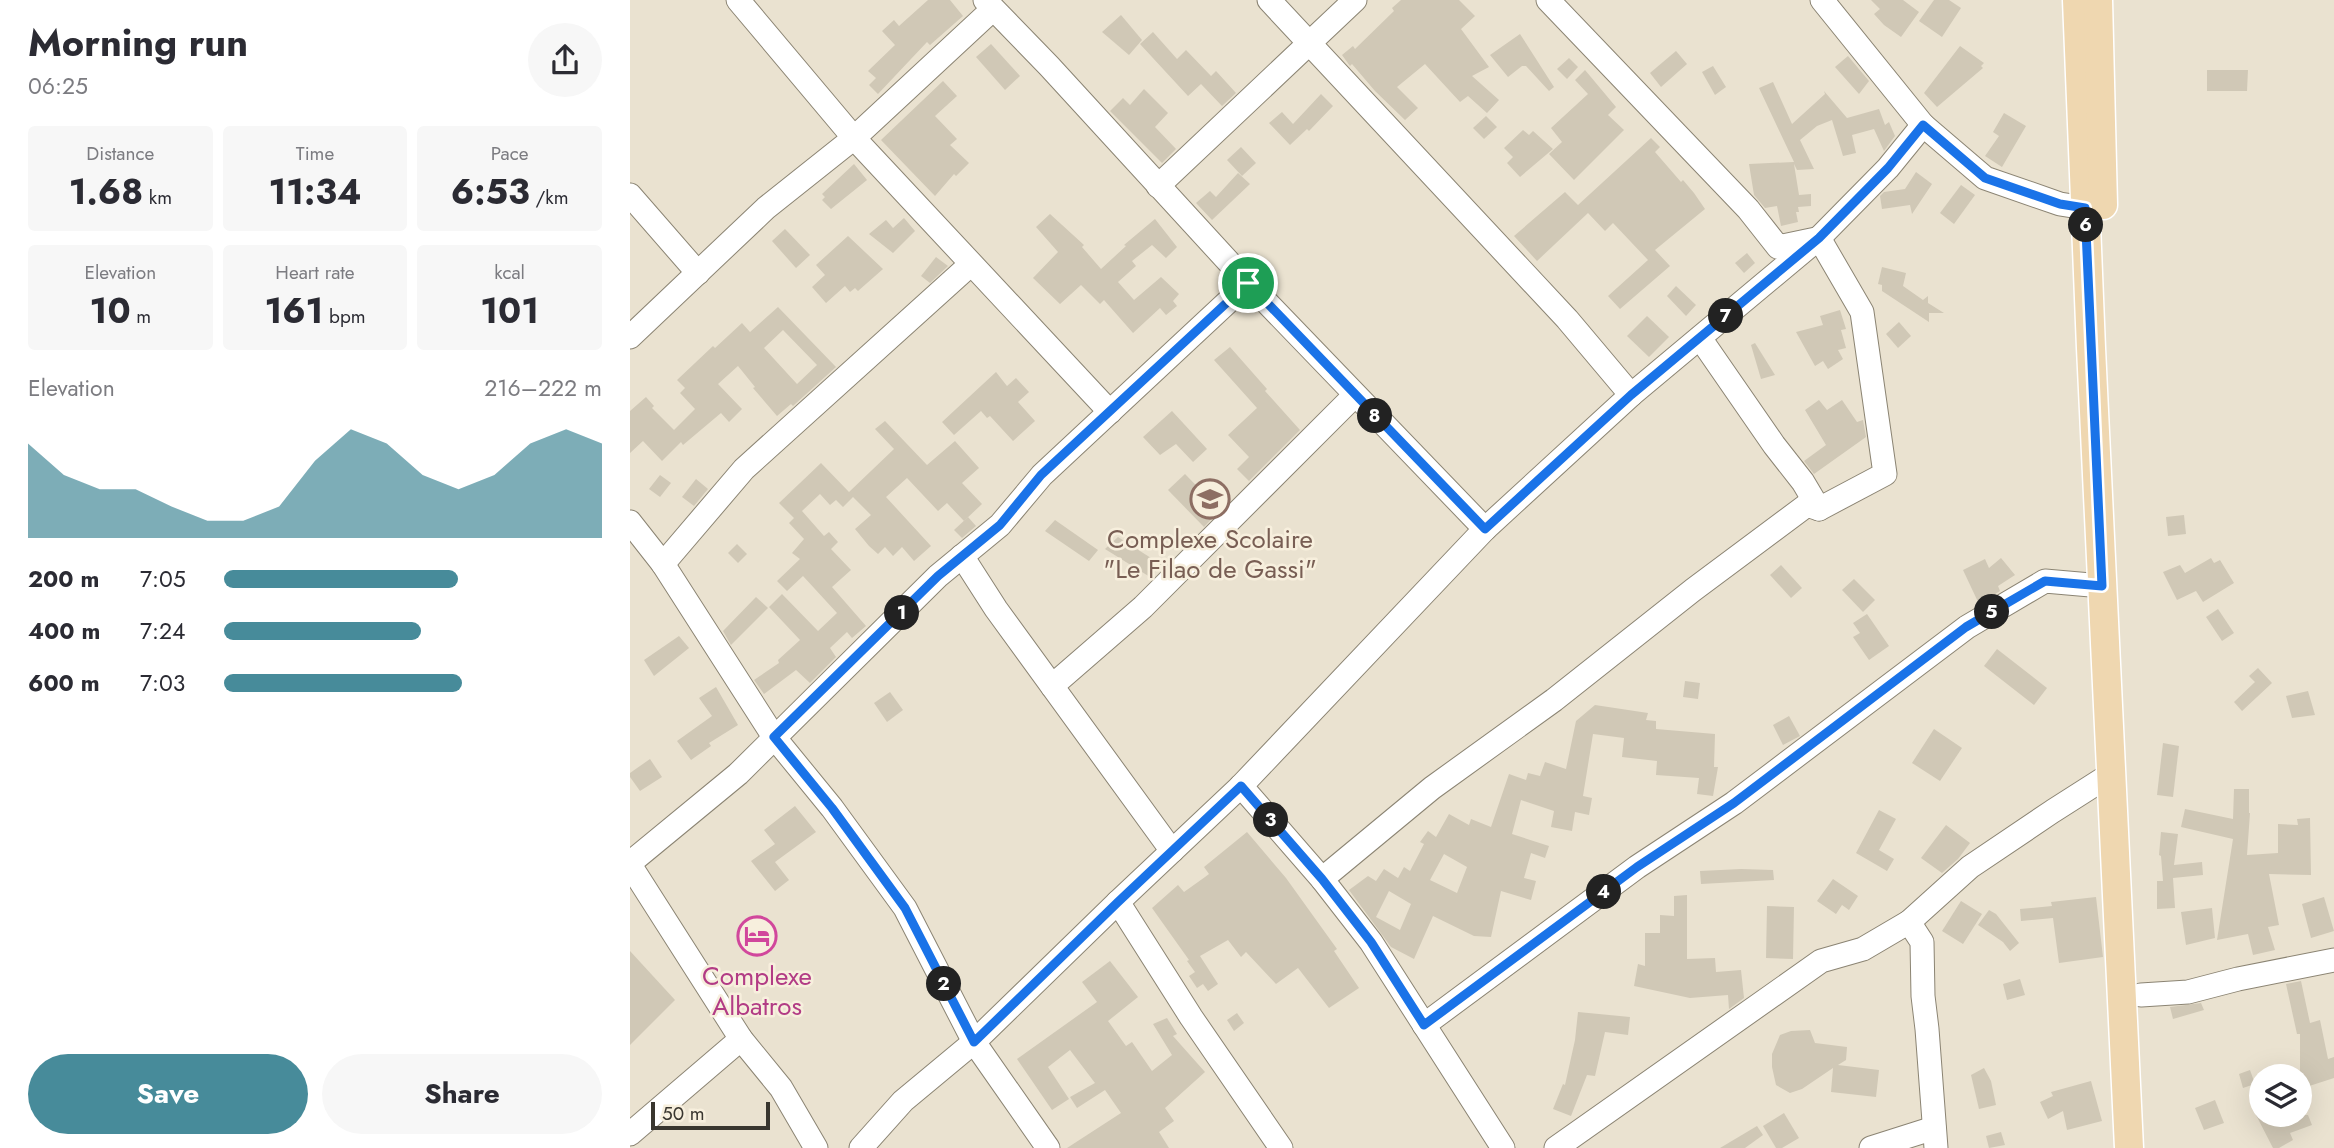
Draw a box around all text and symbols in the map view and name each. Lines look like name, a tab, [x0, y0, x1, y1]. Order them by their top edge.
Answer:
text: Morning run	[28, 15, 248, 70]
button: share	[528, 23, 602, 97]
text: 06:25	[28, 69, 88, 103]
text: Distance	[86, 140, 154, 167]
text: Time	[296, 140, 334, 167]
text: Pace	[491, 140, 529, 167]
text: 1.68	[69, 167, 143, 217]
text: 11:34	[268, 167, 362, 217]
text: 6:53	[451, 167, 530, 217]
text: km	[143, 184, 172, 211]
text: /km	[530, 184, 569, 211]
pin: 6	[2068, 208, 2104, 243]
text: 6	[2079, 211, 2092, 238]
pin	[1218, 253, 1278, 313]
text: Elevation	[84, 259, 156, 286]
text: Heart rate	[275, 259, 355, 286]
text: kcal	[494, 259, 525, 286]
icon: arrive	[1229, 264, 1267, 302]
text: 10	[90, 286, 131, 336]
text: 161	[264, 286, 323, 336]
text: 101	[480, 286, 539, 336]
pin: 7	[1708, 298, 1744, 334]
text: 7	[1720, 302, 1731, 329]
text: m	[131, 303, 151, 330]
text: bpm	[323, 303, 366, 330]
text: Elevation	[28, 371, 115, 405]
text: 216–222 m	[484, 371, 602, 405]
pin: 8	[1358, 398, 1392, 434]
text: 8	[1369, 402, 1380, 429]
school or university icon: Complexe Scolaire "Le Filao de Gassi"	[1189, 478, 1231, 520]
place label: Complexe Scolaire "Le Filao de Gassi"	[1103, 520, 1317, 588]
text: 200 m	[28, 562, 99, 596]
text: 7:05	[140, 562, 186, 596]
pin: 5	[1974, 594, 2010, 630]
pin: 1	[884, 596, 920, 630]
text: 5	[1985, 598, 1998, 625]
text: 1	[897, 599, 906, 626]
text: 400 m	[28, 614, 100, 648]
text: 7:24	[140, 614, 185, 648]
text: 600 m	[28, 666, 100, 700]
text: 7:03	[140, 666, 185, 700]
pin: 3	[1254, 802, 1288, 838]
text: 3	[1265, 806, 1276, 833]
pin: 4	[1586, 874, 1622, 910]
text: 4	[1597, 878, 1610, 905]
hotel icon: Complexe Albatros	[736, 915, 778, 957]
place label: Complexe Albatros	[702, 957, 812, 1025]
pin: 2	[926, 967, 962, 1002]
text: 2	[937, 970, 950, 997]
button: Save	[28, 1054, 308, 1134]
button: Share	[322, 1054, 602, 1134]
map controls	[2249, 1064, 2312, 1127]
button: layers	[2249, 1064, 2312, 1127]
scale bar	[651, 1099, 770, 1131]
text: 50 m	[662, 1100, 705, 1127]

